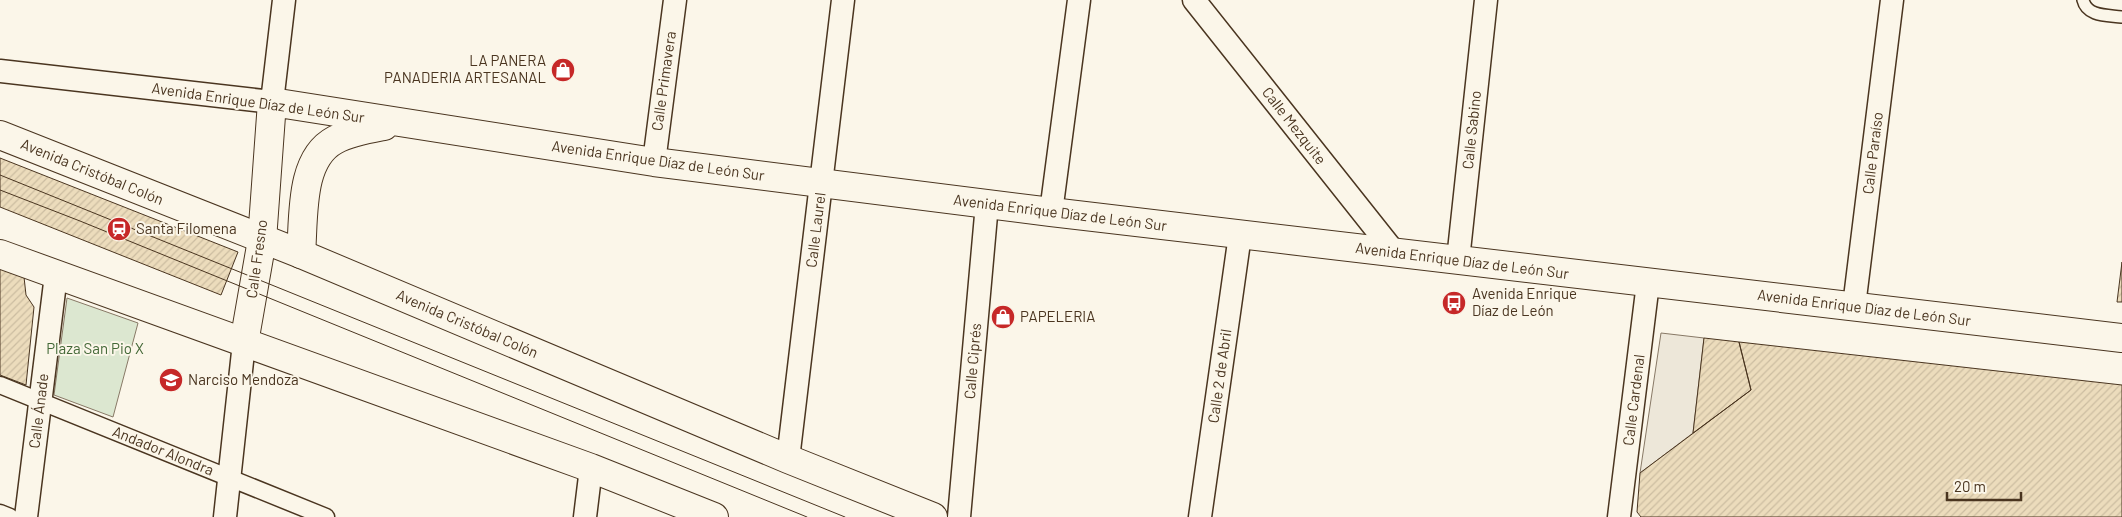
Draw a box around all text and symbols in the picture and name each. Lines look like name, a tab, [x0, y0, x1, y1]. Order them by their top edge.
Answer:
street label: Calle Primavera	[647, 30, 679, 132]
place label: LA PANERA PANADERIA ARTESANAL	[384, 51, 546, 86]
shop icon: LA PANERA PANADERIA ARTESANAL	[550, 57, 576, 83]
street label: Avenida Enrique Díaz de León Sur	[150, 78, 366, 126]
street label: Calle Mezquite	[1259, 83, 1331, 168]
street label: Calle Sabino	[1458, 90, 1484, 170]
street label: Calle Paraíso	[1858, 111, 1886, 195]
street label: Avenida Cristóbal Colón	[18, 134, 166, 208]
street label: Avenida Enrique Díaz de León Sur	[550, 136, 766, 184]
street label: Avenida Enrique Díaz de León Sur	[952, 190, 1168, 234]
street label: Calle Laurel	[801, 191, 829, 269]
station icon: Santa Filomena	[106, 216, 132, 242]
street label: Calle Fresno	[242, 218, 270, 299]
place label: Santa Filomena	[136, 219, 237, 237]
street label: Avenida Enrique Díaz de León Sur	[1354, 238, 1570, 282]
place label: Avenida Enrique Díaz de León	[1472, 284, 1577, 319]
street label: Avenida Cristóbal Colón	[394, 285, 541, 361]
street label: Avenida Enrique Díaz de León Sur	[1756, 285, 1972, 329]
bus stop icon: Avenida Enrique Díaz de León	[1441, 290, 1467, 316]
shop icon: PAPELERIA	[990, 304, 1016, 330]
place label: PAPELERIA	[1020, 307, 1095, 325]
street label: Calle Ciprés	[960, 322, 984, 400]
street label: Calle 2 de Abril	[1203, 328, 1235, 424]
park label: Plaza San Pio X	[46, 339, 144, 357]
street label: Calle Cardenal	[1618, 353, 1648, 447]
school or university icon: Narciso Mendoza	[158, 367, 184, 393]
place label: Narciso Mendoza	[188, 370, 299, 388]
street label: Calle Ánade	[24, 372, 52, 449]
street label: Andador Alondra	[110, 422, 217, 479]
scale bar	[1947, 470, 2021, 502]
text: 20 m	[1954, 477, 1986, 495]

